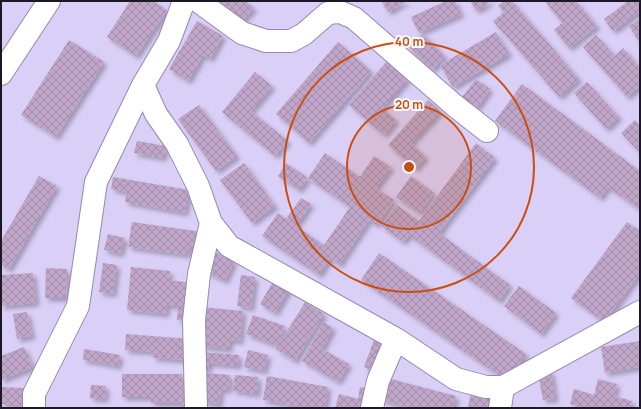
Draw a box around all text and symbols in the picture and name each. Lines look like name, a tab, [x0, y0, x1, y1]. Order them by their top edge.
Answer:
text: 40 m	[395, 33, 423, 50]
text: 20 m	[395, 96, 423, 113]
centre of rings	[402, 160, 416, 174]

